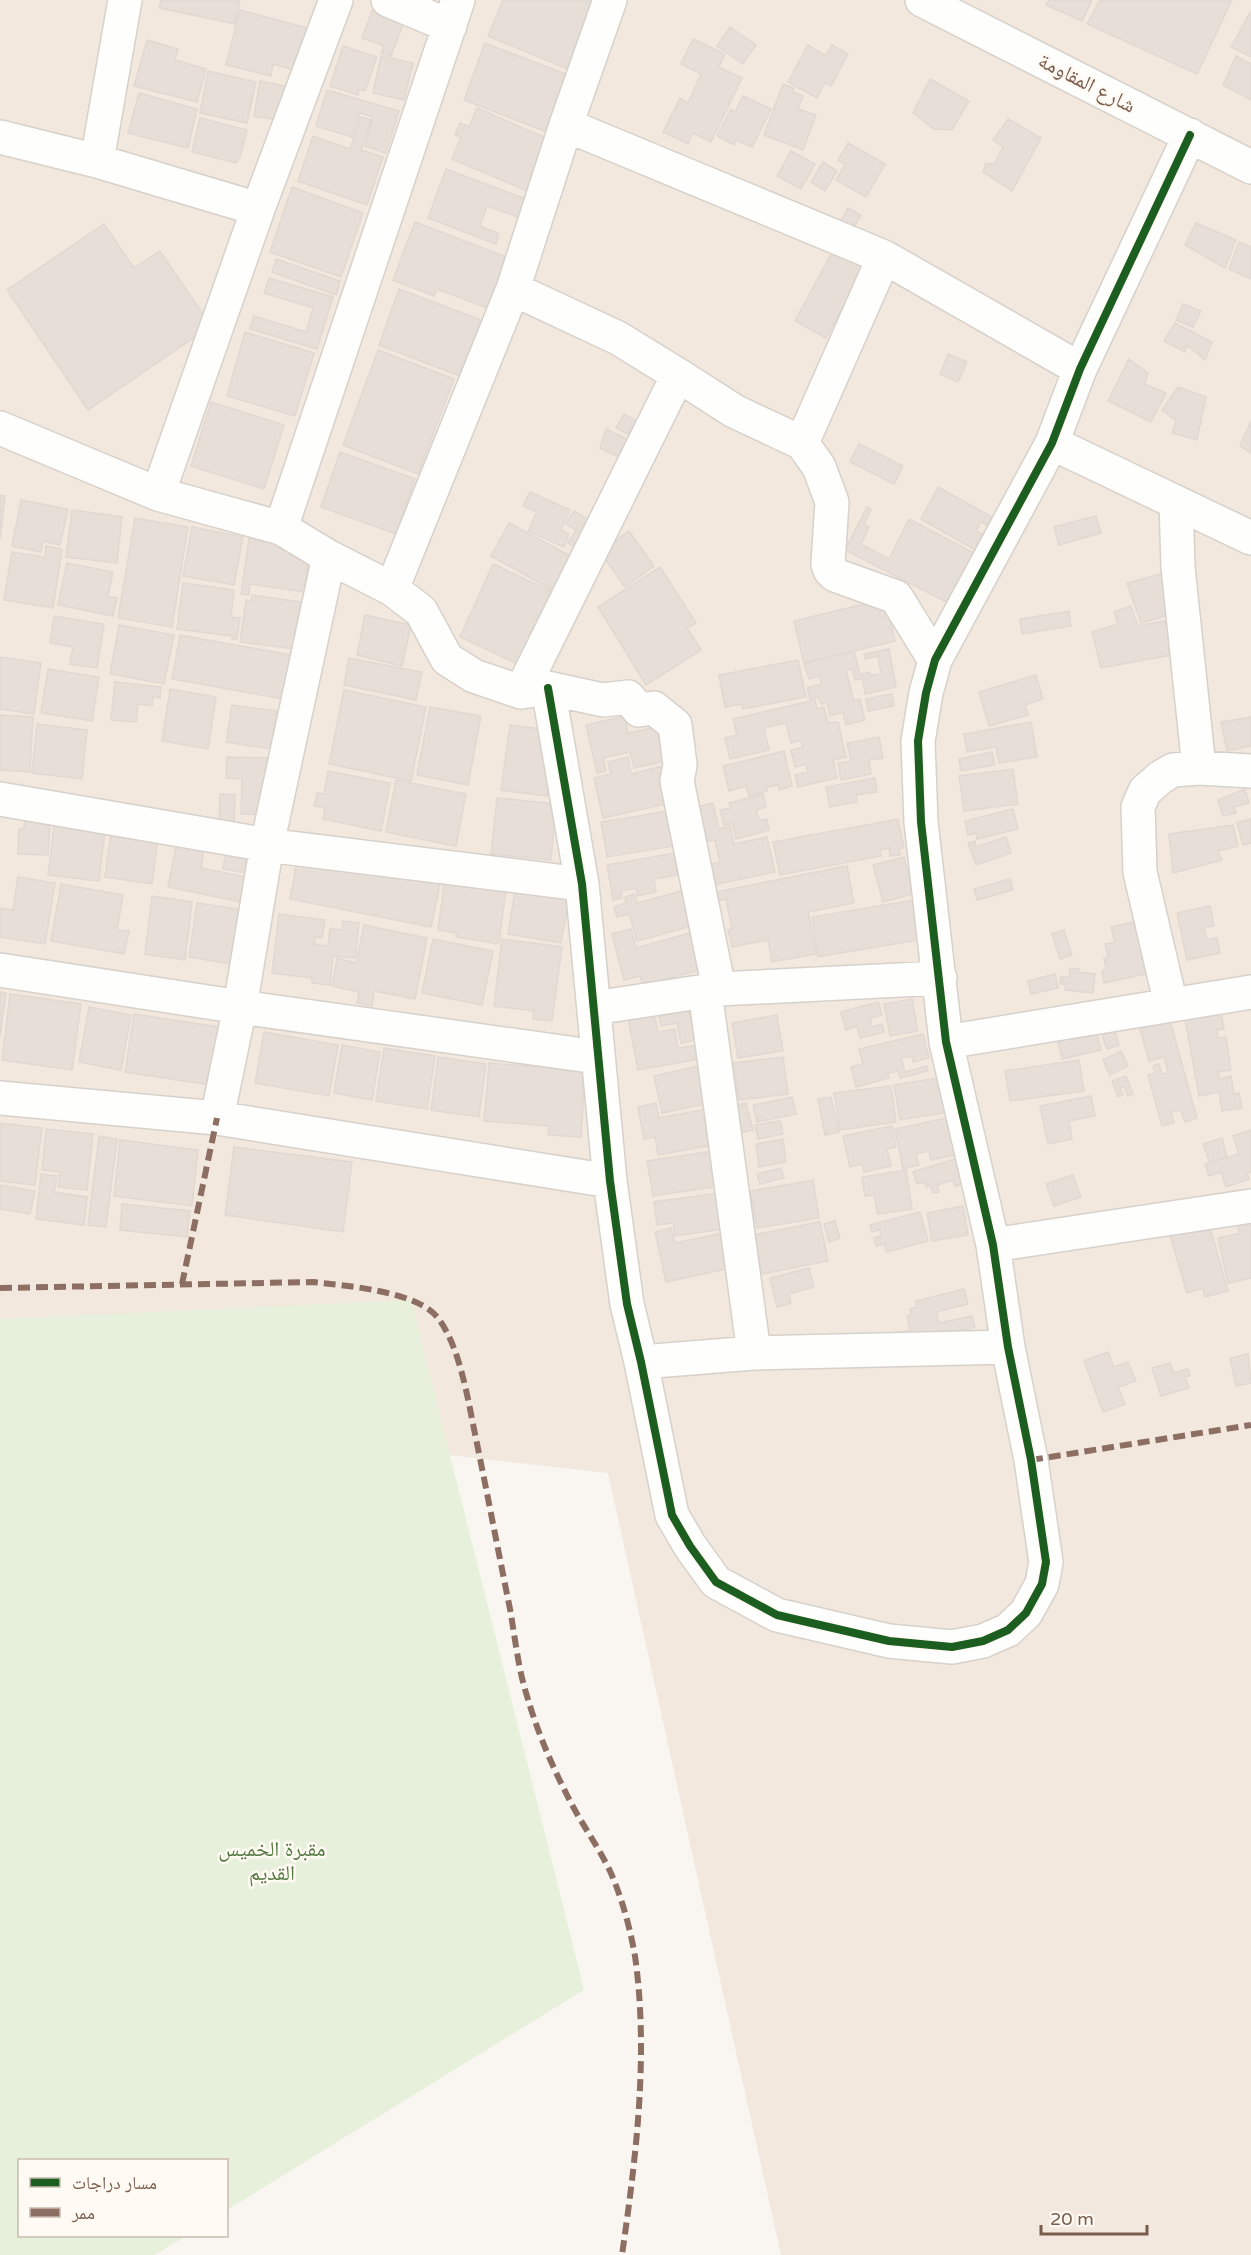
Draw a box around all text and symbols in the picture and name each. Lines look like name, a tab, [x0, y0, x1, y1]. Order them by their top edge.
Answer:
street label: شارع المقاومة	[1034, 48, 1140, 119]
park label: مقبرة الخميس القديم	[218, 1837, 326, 1887]
legend	[18, 2159, 228, 2237]
text: مسار دراجات	[72, 2172, 157, 2194]
scale bar	[1041, 2198, 1148, 2236]
text: ممر	[71, 2202, 95, 2224]
text: 20 m	[1050, 2208, 1094, 2230]

